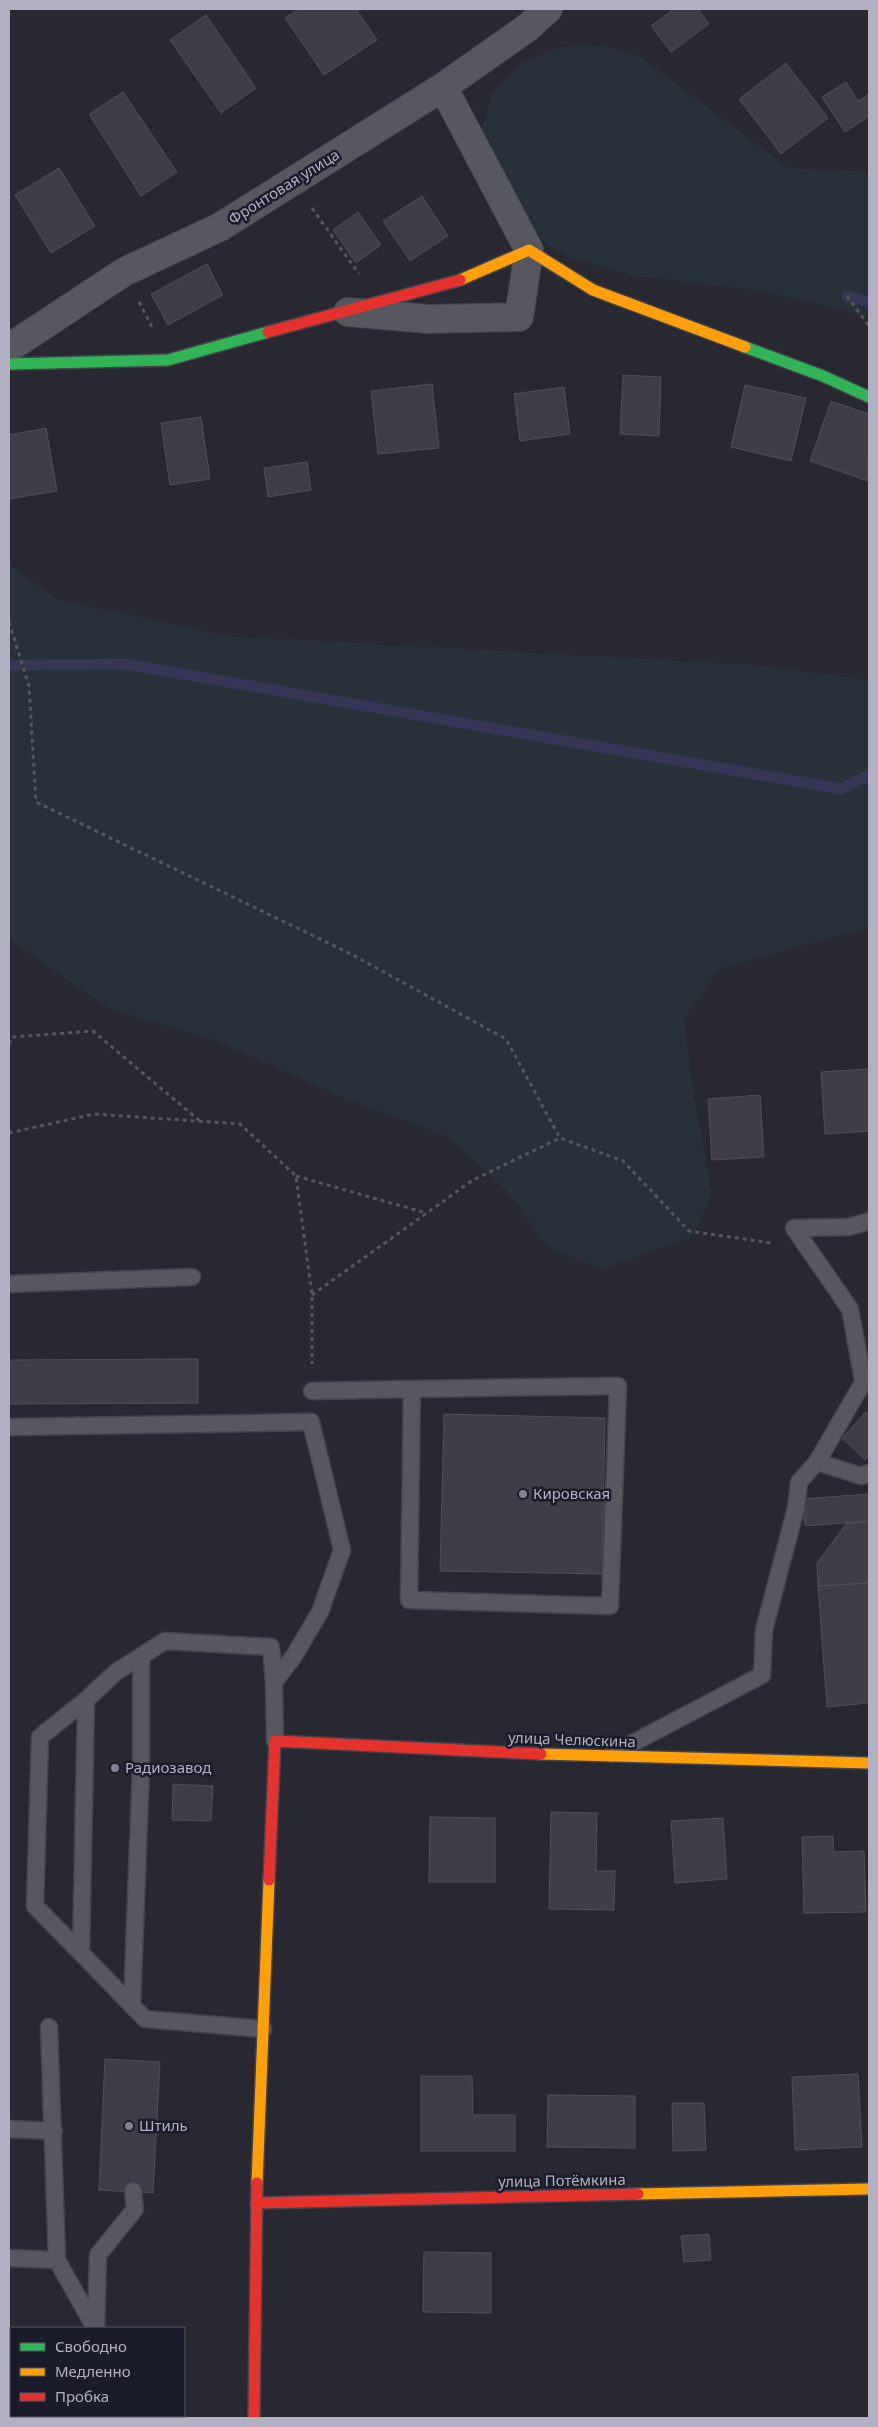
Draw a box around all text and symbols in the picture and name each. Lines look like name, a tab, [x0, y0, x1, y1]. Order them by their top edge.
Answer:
street label: Фронтовая улица	[224, 144, 343, 228]
place label: Кировская	[533, 1483, 610, 1503]
marker: Кировская	[517, 1488, 529, 1500]
street label: улица Челюскина	[508, 1727, 636, 1751]
place label: Радиозавод	[125, 1757, 211, 1777]
marker: Радиозавод	[109, 1762, 121, 1774]
place label: Штиль	[139, 2115, 188, 2135]
marker: Штиль	[123, 2120, 135, 2132]
street label: улица Потёмкина	[498, 2169, 626, 2191]
legend	[10, 2327, 185, 2417]
text: Свободно	[55, 2336, 127, 2356]
text: Медленно	[55, 2361, 131, 2381]
text: Пробка	[55, 2386, 109, 2406]

